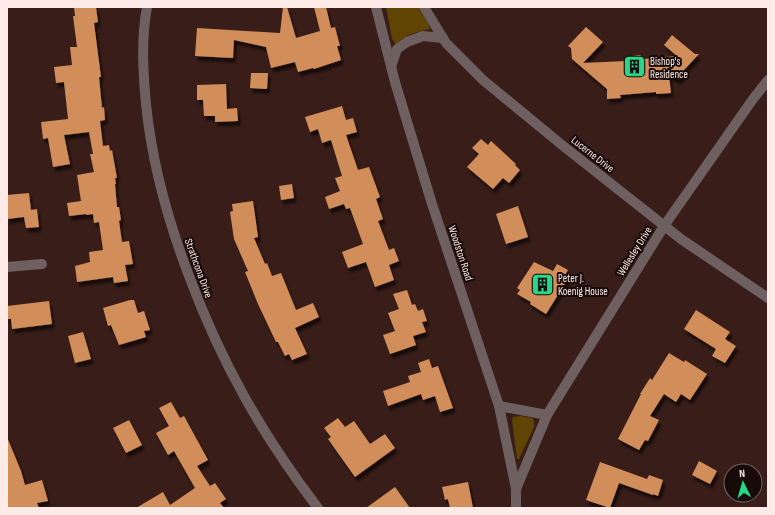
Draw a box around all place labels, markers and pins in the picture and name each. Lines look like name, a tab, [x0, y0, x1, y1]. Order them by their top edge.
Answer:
building icon: Bishop's Residence	[621, 54, 647, 80]
place label: Bishop's Residence	[650, 55, 688, 81]
building icon: Peter J. Koenig House	[529, 271, 555, 297]
place label: Peter J. Koenig House	[558, 272, 608, 298]

